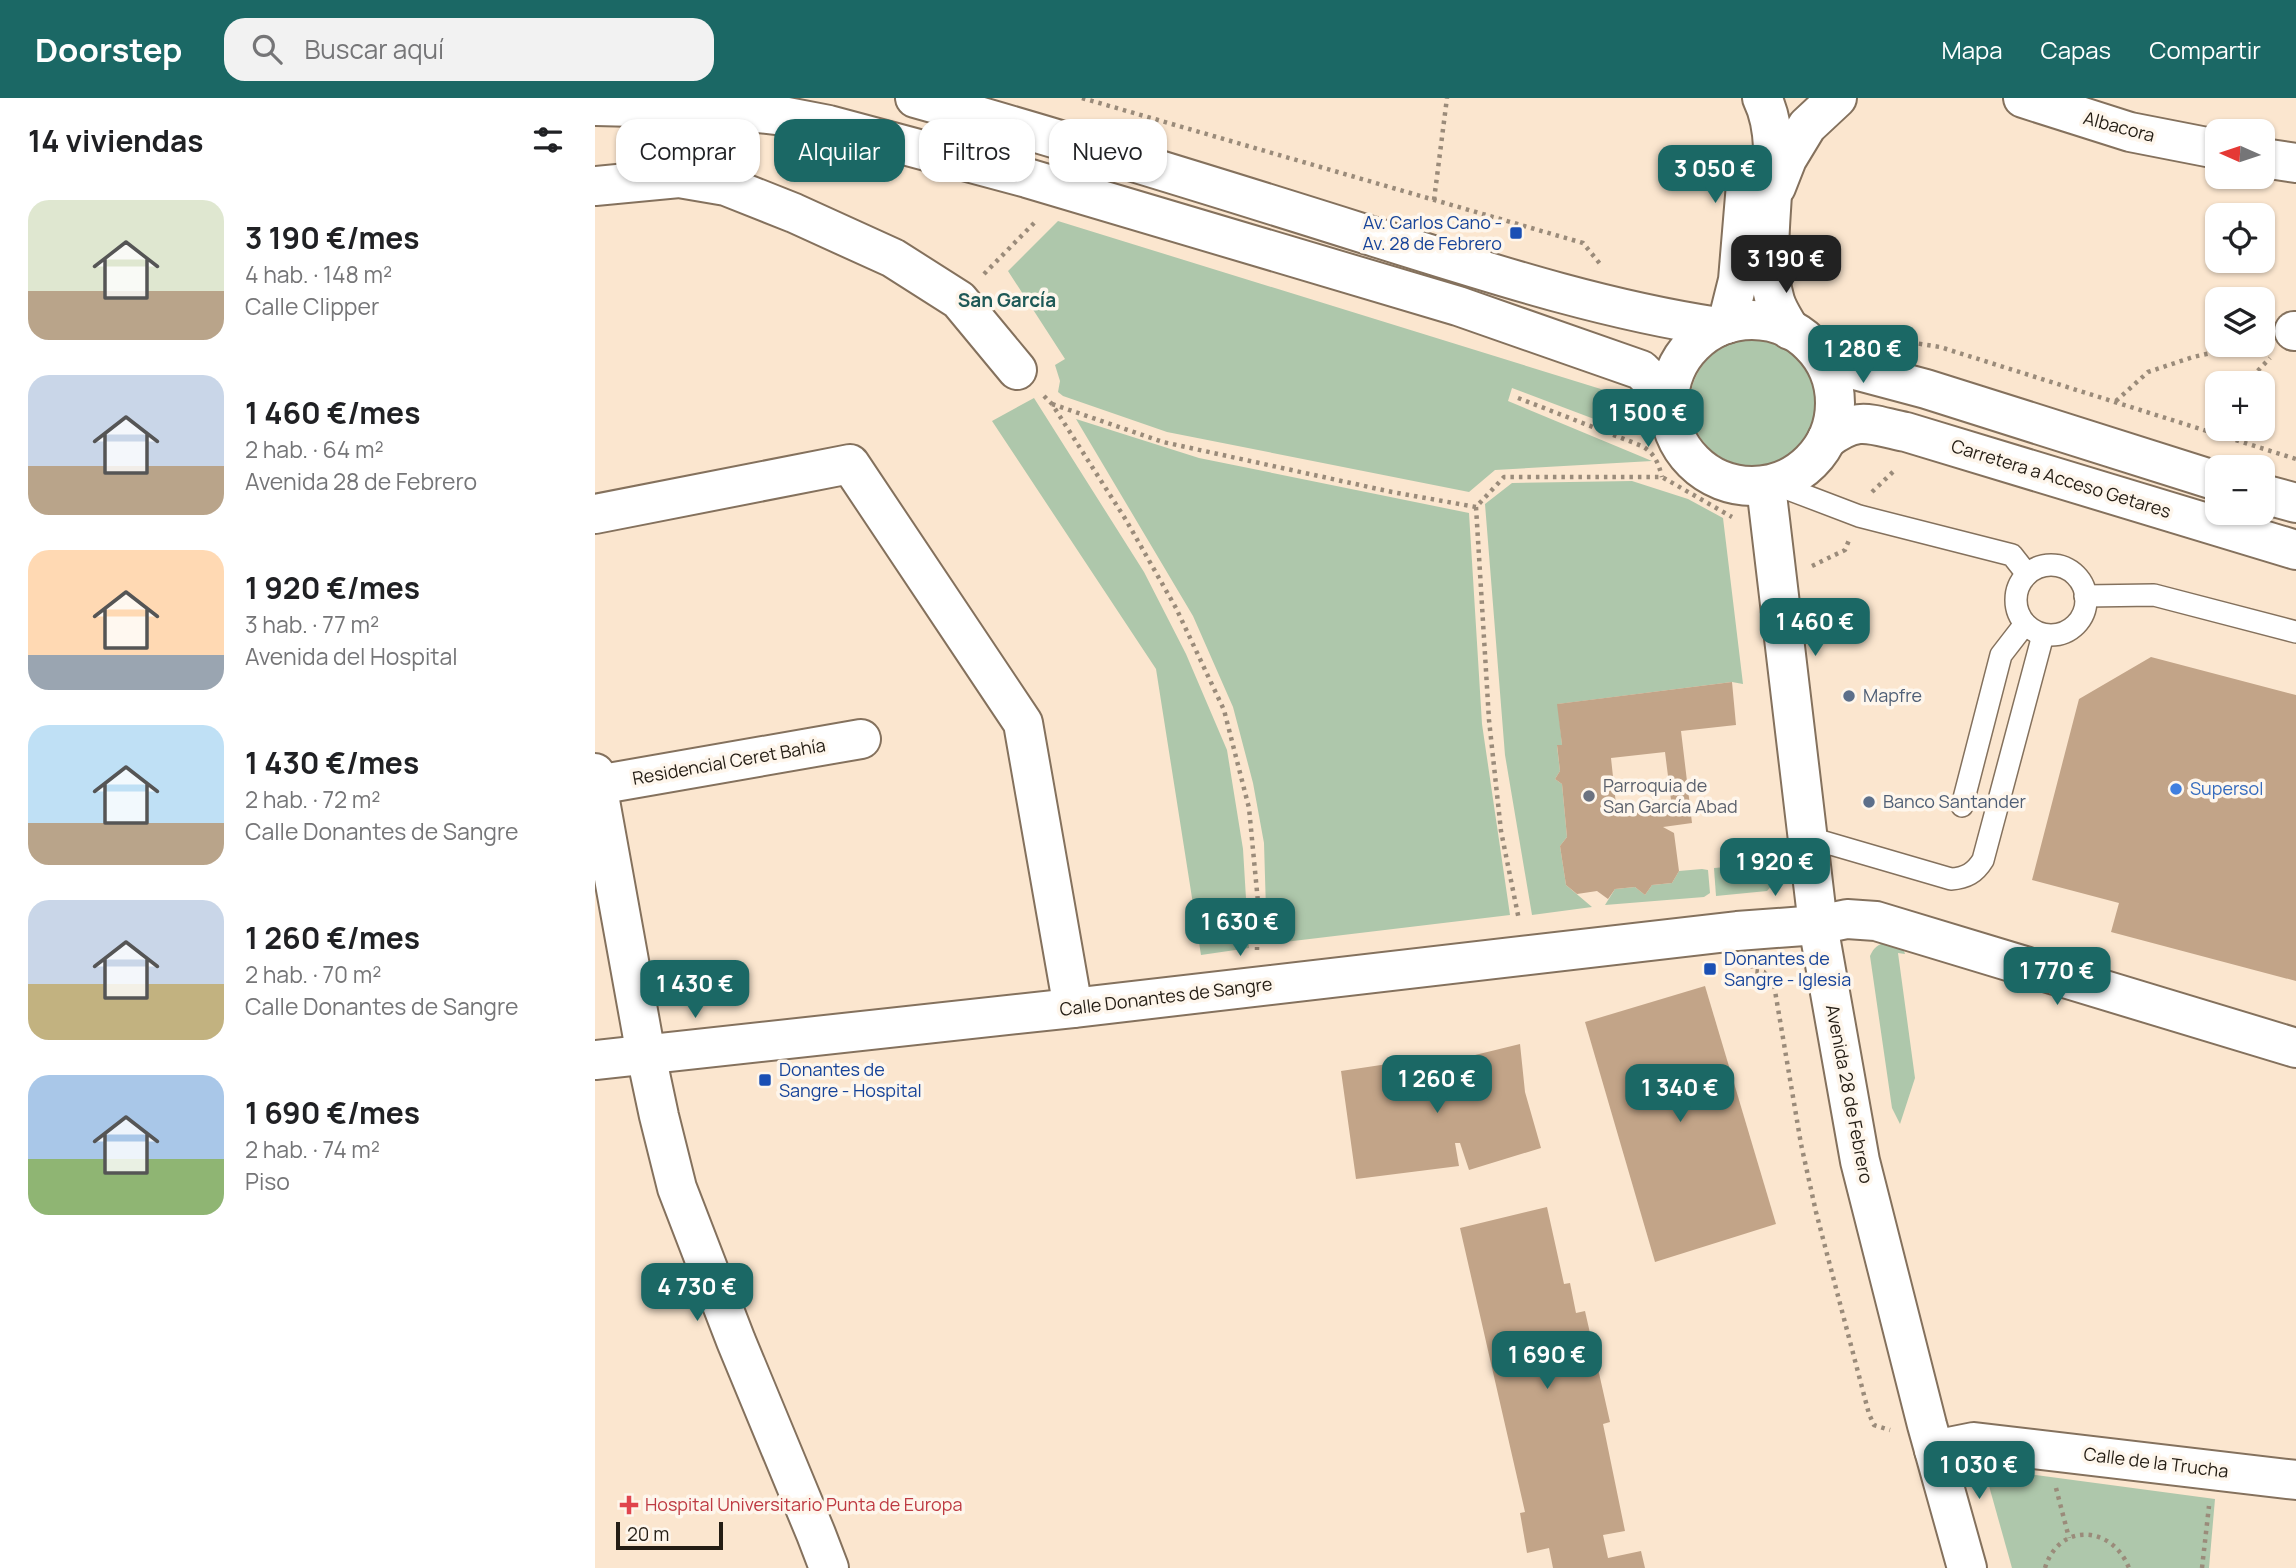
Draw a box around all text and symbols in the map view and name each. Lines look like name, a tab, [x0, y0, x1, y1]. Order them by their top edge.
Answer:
search box	[224, 18, 714, 81]
text: Doorstep	[35, 27, 182, 72]
icon: search	[248, 30, 286, 68]
text: Buscar aquí	[304, 31, 444, 67]
text: Mapa	[1942, 33, 2003, 66]
text: Capas	[2041, 33, 2111, 66]
text: Compartir	[2149, 33, 2261, 66]
street label: Albacora	[2081, 105, 2157, 147]
chip: Comprar	[616, 119, 760, 182]
chip: Alquilar	[774, 119, 905, 182]
chip: Filtros	[919, 119, 1035, 182]
chip: Nuevo	[1049, 119, 1167, 182]
north arrow	[2205, 119, 2275, 189]
map controls	[2205, 119, 2275, 525]
text: 14 viviendas	[28, 120, 204, 161]
icon: filters	[529, 121, 567, 159]
pin: 3 050 €	[1650, 146, 1780, 205]
text: 3 050 €	[1674, 152, 1756, 184]
button: locate	[2205, 203, 2275, 273]
place label: Av. Carlos Cano - Av. 28 de Febrero	[1363, 210, 1502, 255]
text: 3 190 €/mes	[245, 217, 420, 258]
marker: Av. Carlos Cano - Av. 28 de Febrero	[1508, 225, 1524, 241]
icon: home	[84, 228, 168, 312]
pin: 3 190 €	[1721, 236, 1851, 295]
text: 3 190 €	[1747, 242, 1825, 274]
text: 4 hab. · 148 m²	[245, 258, 392, 290]
district label: San García	[958, 287, 1056, 313]
button: layers	[2205, 287, 2275, 357]
text: Calle Clipper	[245, 290, 379, 322]
pin: 1 280 €	[1798, 326, 1928, 385]
text: 1 280 €	[1824, 332, 1902, 364]
button: +	[2205, 371, 2275, 441]
pin: 1 500 €	[1583, 390, 1713, 449]
text: 1 460 €/mes	[245, 392, 420, 433]
text: 1 500 €	[1609, 396, 1687, 428]
icon: home	[84, 403, 168, 487]
text: 2 hab. · 64 m²	[245, 433, 384, 465]
street label: Carretera a Acceso Getares	[1948, 433, 2174, 523]
button: −	[2205, 455, 2275, 525]
text: Avenida 28 de Febrero	[245, 465, 477, 497]
text: 1 920 €/mes	[245, 567, 420, 608]
icon: home	[84, 578, 168, 662]
pin: 1 460 €	[1750, 598, 1880, 658]
text: 1 460 €	[1776, 605, 1854, 637]
text: 3 hab. · 77 m²	[245, 608, 379, 640]
text: Avenida del Hospital	[245, 640, 458, 672]
place label: Mapfre	[1863, 683, 1922, 707]
marker: Mapfre	[1841, 688, 1857, 704]
street label: Residencial Ceret Bahía	[630, 732, 827, 790]
text: 1 430 €/mes	[245, 742, 419, 783]
icon: home	[84, 753, 168, 837]
place label: Parroquia de San García Abad	[1603, 773, 1738, 818]
place label: Supersol	[2190, 776, 2263, 800]
marker: Supersol	[2168, 781, 2184, 797]
text: 2 hab. · 72 m²	[245, 783, 381, 815]
marker: Parroquia de San García Abad	[1581, 788, 1597, 804]
place label: Banco Santander	[1883, 789, 2026, 813]
marker: Banco Santander	[1861, 794, 1877, 810]
text: Calle Donantes de Sangre	[245, 815, 518, 847]
pin: 1 920 €	[1710, 838, 1840, 898]
text: 1 920 €	[1736, 845, 1814, 877]
pin: 1 630 €	[1175, 898, 1305, 958]
text: 1 630 €	[1201, 905, 1279, 937]
text: 1 260 €/mes	[245, 917, 420, 958]
icon: home	[84, 928, 168, 1012]
place label: Donantes de Sangre - Iglesia	[1724, 946, 1851, 991]
pin: 1 770 €	[1992, 948, 2122, 1007]
text: 1 770 €	[2020, 954, 2094, 986]
text: 2 hab. · 70 m²	[245, 958, 381, 990]
pin: 1 430 €	[630, 960, 760, 1020]
marker: Donantes de Sangre - Iglesia	[1702, 961, 1718, 977]
text: 1 430 €	[656, 967, 734, 999]
street label: Calle Donantes de Sangre	[1058, 971, 1274, 1021]
text: Calle Donantes de Sangre	[245, 990, 518, 1022]
street label: Avenida 28 de Febrero	[1821, 1002, 1879, 1185]
pin: 1 260 €	[1372, 1056, 1502, 1115]
place label: Donantes de Sangre - Hospital	[779, 1057, 922, 1102]
text: 1 260 €	[1398, 1062, 1476, 1094]
pin: 1 340 €	[1615, 1065, 1745, 1124]
text: 1 340 €	[1641, 1071, 1719, 1103]
marker: Donantes de Sangre - Hospital	[757, 1072, 773, 1088]
text: 1 690 €/mes	[245, 1092, 420, 1133]
icon: home	[84, 1103, 168, 1187]
text: 2 hab. · 74 m²	[245, 1133, 380, 1165]
text: Piso	[245, 1165, 290, 1197]
pin: 4 730 €	[632, 1264, 762, 1323]
text: 4 730 €	[657, 1270, 737, 1302]
pin: 1 690 €	[1482, 1332, 1612, 1391]
text: 1 690 €	[1508, 1338, 1586, 1370]
street label: Calle de la Trucha	[2082, 1441, 2230, 1483]
pin: 1 030 €	[1914, 1442, 2044, 1501]
text: 1 030 €	[1940, 1448, 2018, 1480]
place label: Hospital Universitario Punta de Europa	[645, 1492, 962, 1516]
marker: Hospital Universitario Punta de Europa	[619, 1495, 639, 1515]
scale bar	[616, 1519, 723, 1551]
text: 20 m	[627, 1521, 669, 1547]

